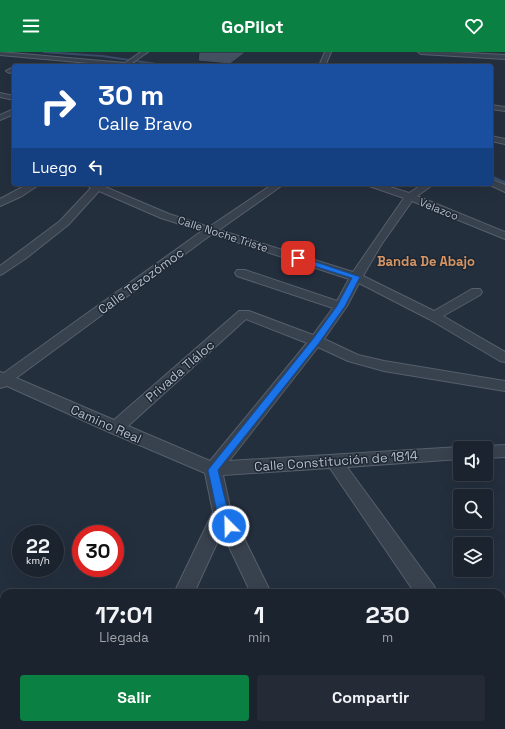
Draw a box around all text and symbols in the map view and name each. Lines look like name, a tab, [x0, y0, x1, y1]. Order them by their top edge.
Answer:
icon: menu	[20, 15, 42, 37]
text: GoPilot	[221, 15, 284, 38]
icon: heart	[463, 15, 485, 37]
text: 30 m	[98, 77, 164, 113]
icon: right	[32, 80, 84, 132]
text: Calle Bravo	[98, 112, 193, 135]
icon: left	[85, 156, 107, 178]
text: Luego	[32, 158, 77, 177]
street label: Velazco	[417, 195, 461, 223]
street label: Calle Noche Triste	[176, 213, 270, 255]
pin	[281, 241, 315, 275]
street label: Calle Tezozómoc	[95, 244, 188, 318]
icon: arrive	[287, 247, 309, 269]
district label: Banda De Abajo	[377, 253, 475, 270]
street label: Privada Tláloc	[142, 336, 218, 406]
street label: Camino Real	[68, 401, 144, 447]
map controls	[453, 441, 493, 577]
button: sound	[453, 441, 493, 481]
street label: Calle Constitución de 1814	[254, 447, 418, 475]
button: search	[453, 489, 493, 529]
position arrow	[208, 505, 250, 547]
speed limit sign: 30	[72, 525, 124, 577]
text: 22	[26, 533, 50, 559]
button: layers	[453, 537, 493, 577]
text: km/h	[26, 554, 50, 567]
text: 17:01	[95, 599, 153, 630]
text: 1	[254, 599, 265, 630]
text: 230	[365, 599, 410, 630]
text: Llegada	[99, 629, 149, 646]
text: min	[248, 629, 270, 646]
text: m	[382, 629, 393, 646]
button: Salir	[20, 675, 249, 721]
button: Compartir	[257, 675, 485, 721]

